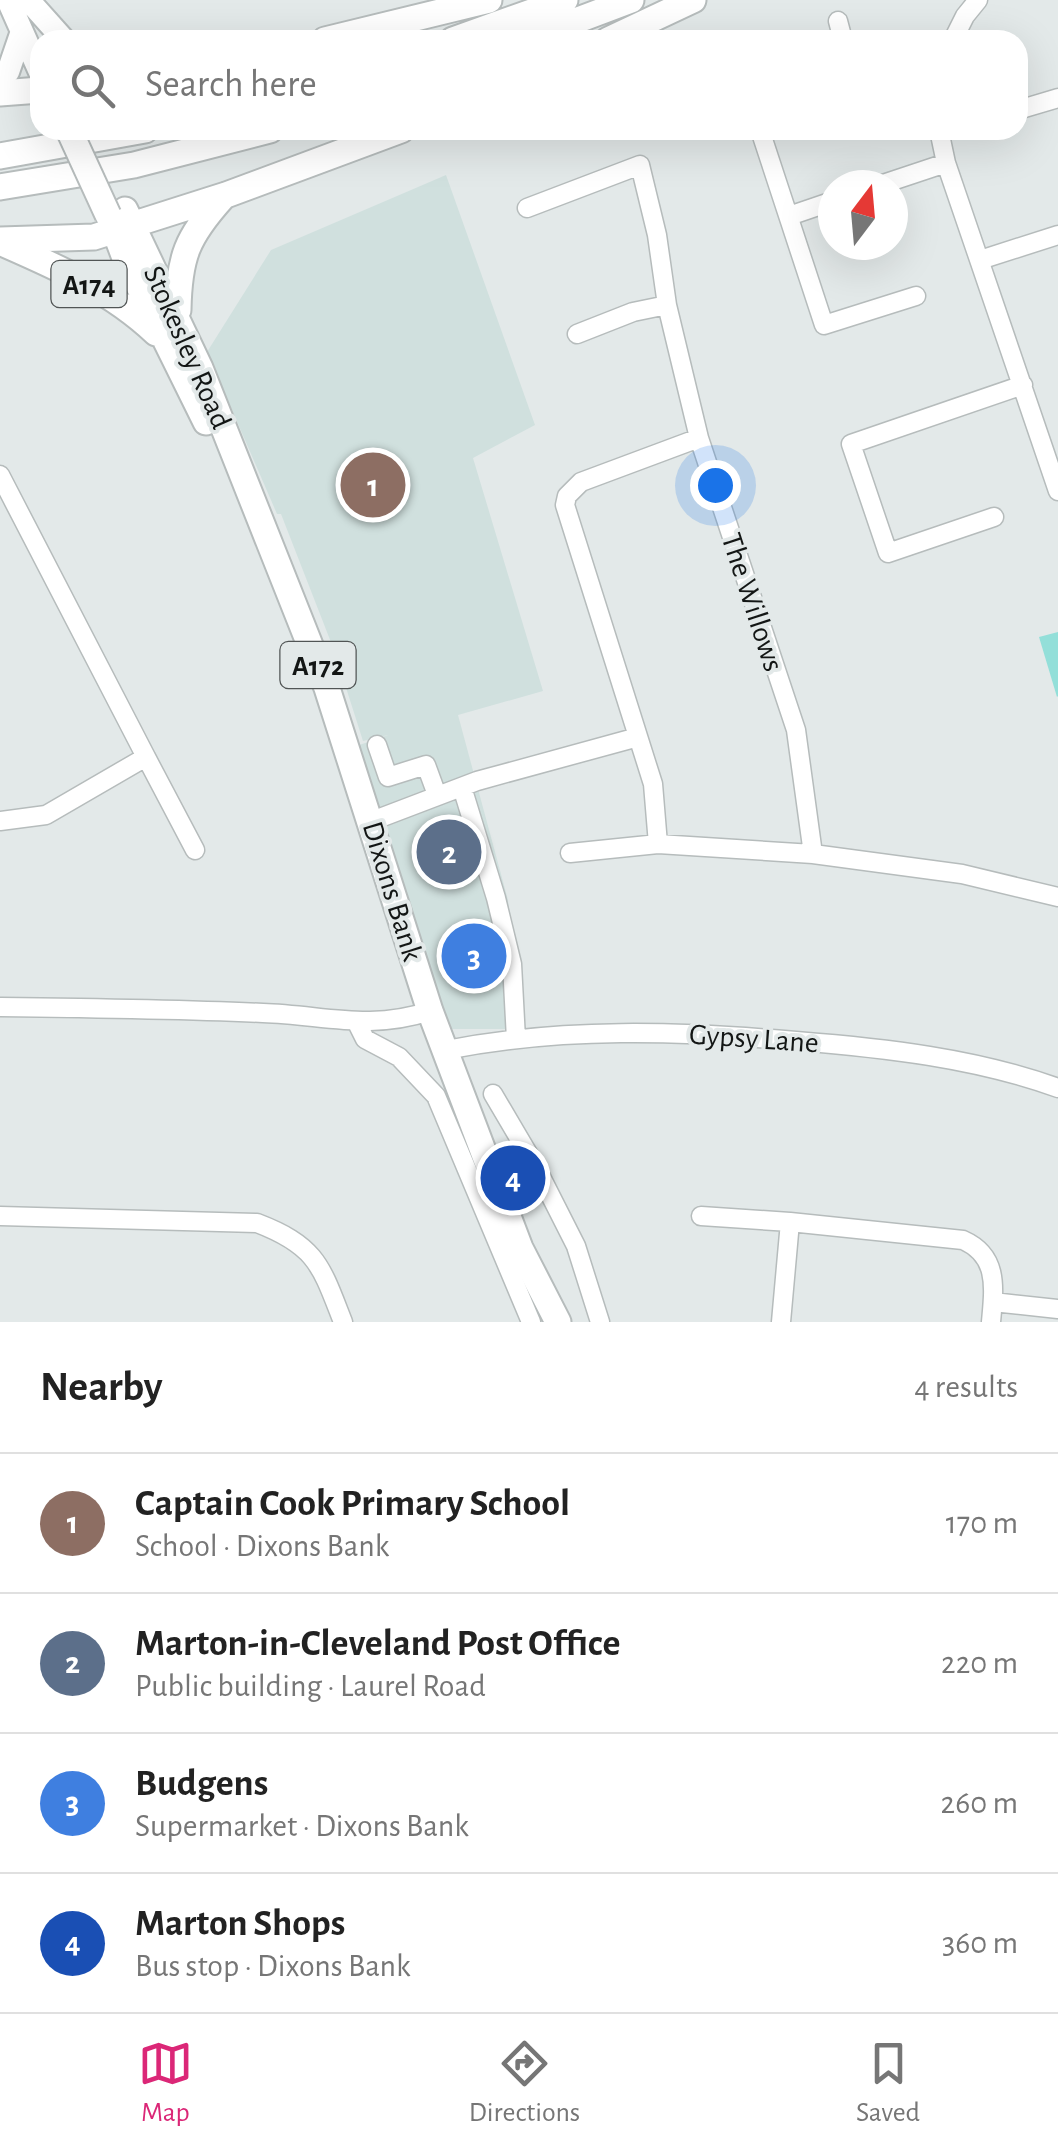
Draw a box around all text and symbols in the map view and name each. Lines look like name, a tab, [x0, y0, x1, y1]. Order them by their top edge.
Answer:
search box	[30, 30, 1028, 140]
icon: search	[65, 58, 120, 113]
text: Search here	[145, 66, 317, 104]
north arrow	[818, 170, 908, 260]
road number: A174	[52, 261, 126, 307]
street label: Stokesley Road	[138, 261, 236, 433]
pin: 1	[340, 448, 406, 522]
your location	[690, 460, 741, 511]
street label: The Willows	[716, 530, 788, 675]
road number: A172	[280, 642, 356, 688]
pin: 2	[416, 814, 482, 890]
street label: Dixons Bank	[357, 818, 428, 965]
pin: 3	[442, 918, 506, 994]
street label: Gypsy Lane	[688, 1020, 820, 1058]
pin: 4	[480, 1140, 546, 1216]
text: Nearby	[40, 1366, 163, 1408]
text: 4 results	[914, 1371, 1018, 1403]
text: Captain Cook Primary School	[135, 1485, 570, 1523]
text: 1	[67, 1507, 78, 1539]
text: 170 m	[946, 1507, 1018, 1539]
text: School · Dixons Bank	[135, 1530, 389, 1562]
text: Marton-in-Cleveland Post Office	[135, 1625, 620, 1663]
text: 2	[65, 1647, 80, 1679]
text: 220 m	[941, 1647, 1018, 1679]
text: Public building · Laurel Road	[135, 1670, 486, 1702]
text: Budgens	[135, 1765, 268, 1803]
text: 3	[66, 1787, 79, 1819]
text: 260 m	[941, 1787, 1018, 1819]
text: Supermarket · Dixons Bank	[135, 1810, 469, 1842]
text: Marton Shops	[135, 1905, 345, 1943]
text: 4	[64, 1927, 81, 1959]
text: 360 m	[942, 1927, 1018, 1959]
text: Bus stop · Dixons Bank	[135, 1950, 411, 1982]
tab: Map	[138, 2036, 193, 2130]
tab: Directions	[469, 2036, 580, 2130]
tab: Saved	[856, 2036, 920, 2130]

